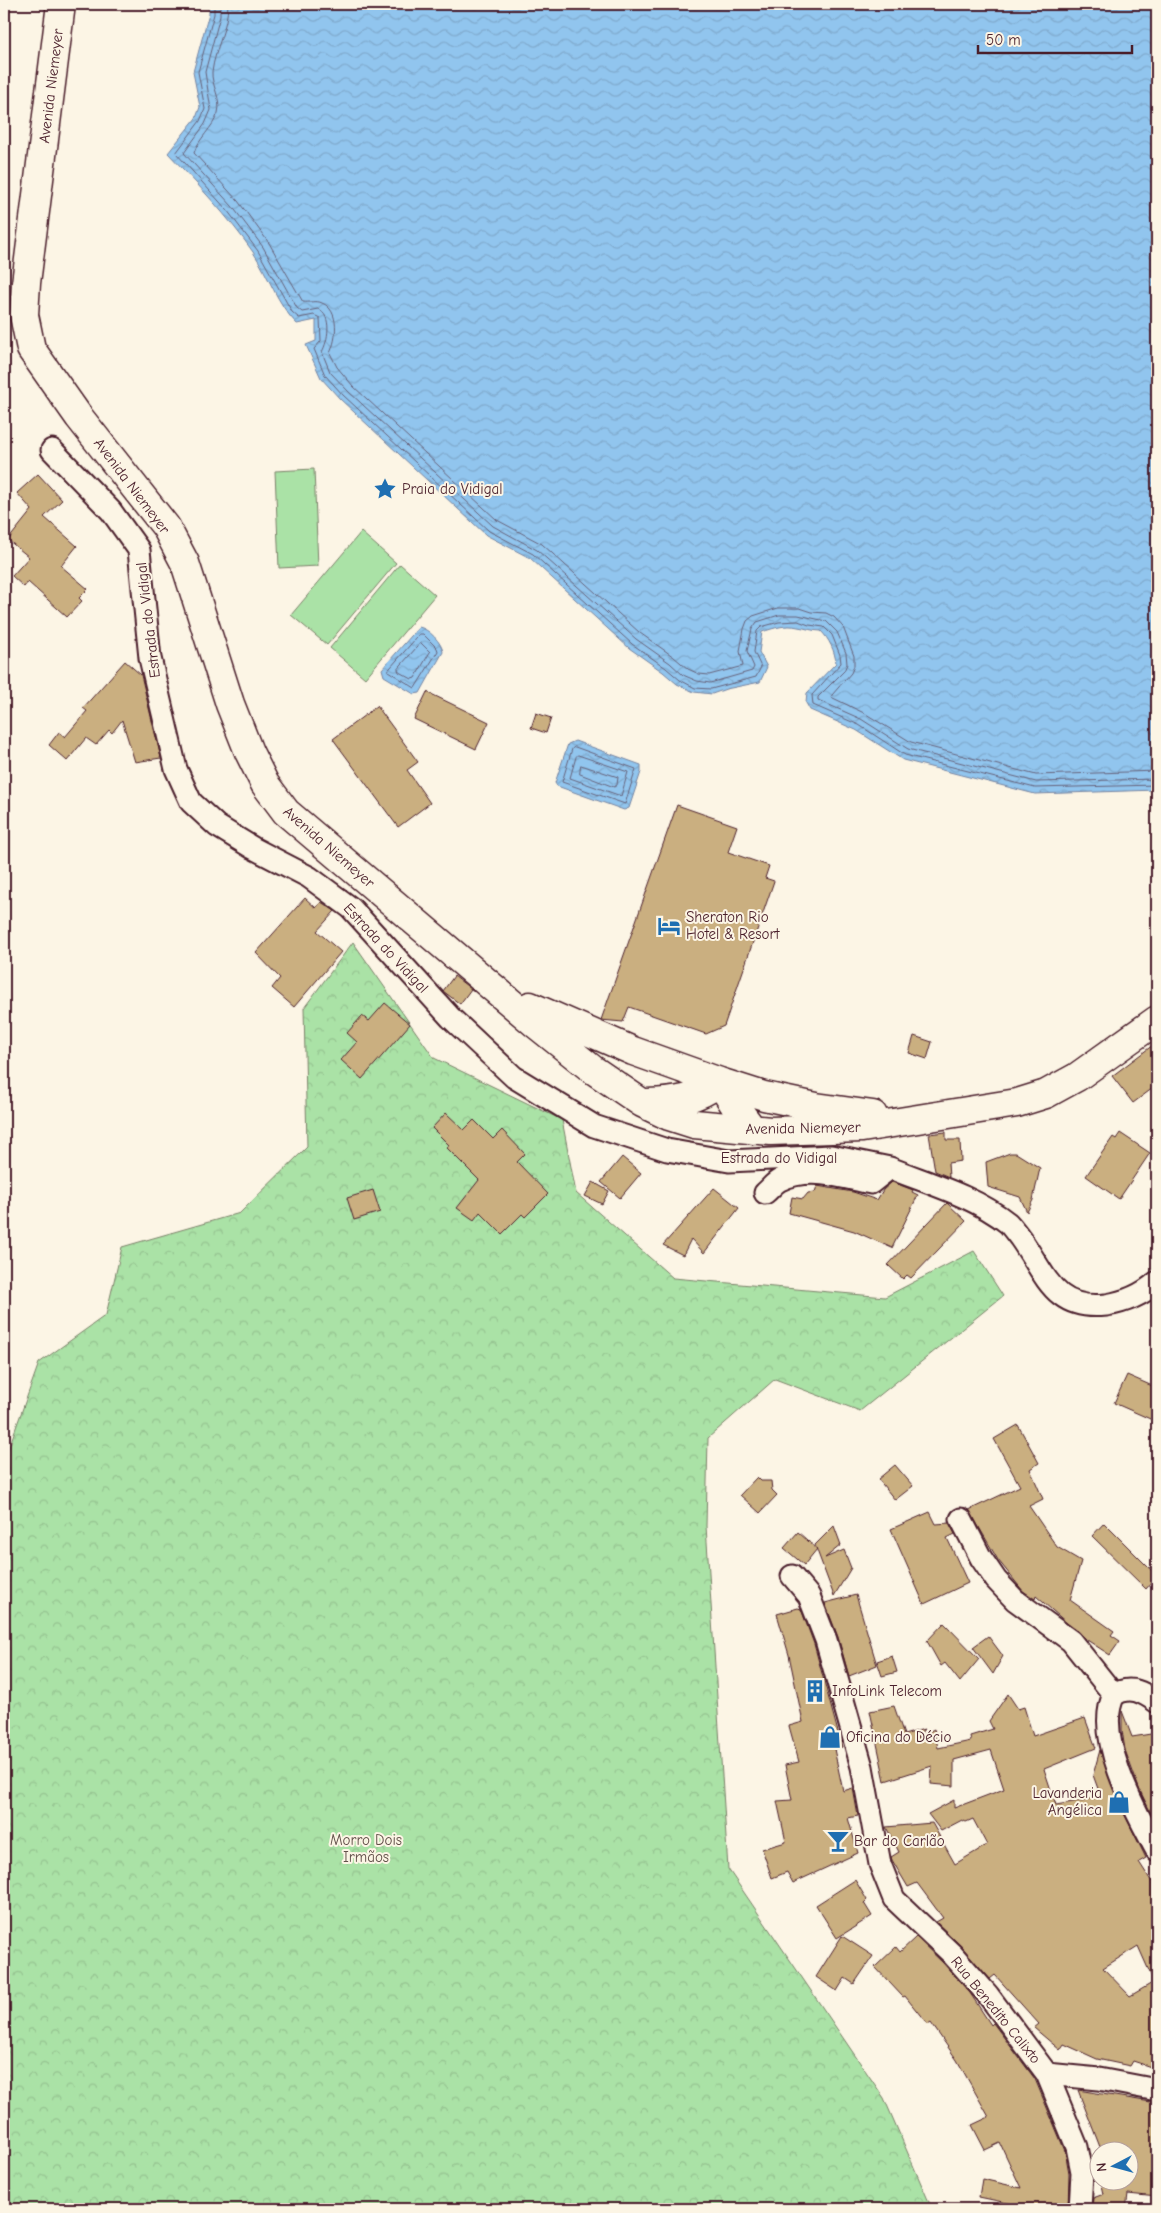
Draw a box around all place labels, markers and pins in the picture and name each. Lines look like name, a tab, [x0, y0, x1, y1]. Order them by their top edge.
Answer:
place icon: Praia do Vidigal	[372, 476, 398, 502]
place label: Praia do Vidigal	[402, 480, 503, 498]
place label: Sheraton Rio Hotel & Resort	[686, 908, 780, 943]
hotel icon: Sheraton Rio Hotel & Resort	[656, 913, 682, 939]
building icon: InfoLink Telecom	[802, 1678, 828, 1704]
place label: InfoLink Telecom	[832, 1682, 942, 1700]
shop icon: Oficina do Décio	[817, 1724, 843, 1750]
place label: Oficina do Décio	[846, 1728, 951, 1746]
place label: Lavanderia Angélica	[1032, 1784, 1102, 1819]
shop icon: Lavanderia Angélica	[1106, 1789, 1132, 1815]
bar icon: Bar do Carlão	[825, 1828, 851, 1854]
place label: Bar do Carlão	[854, 1832, 945, 1850]

